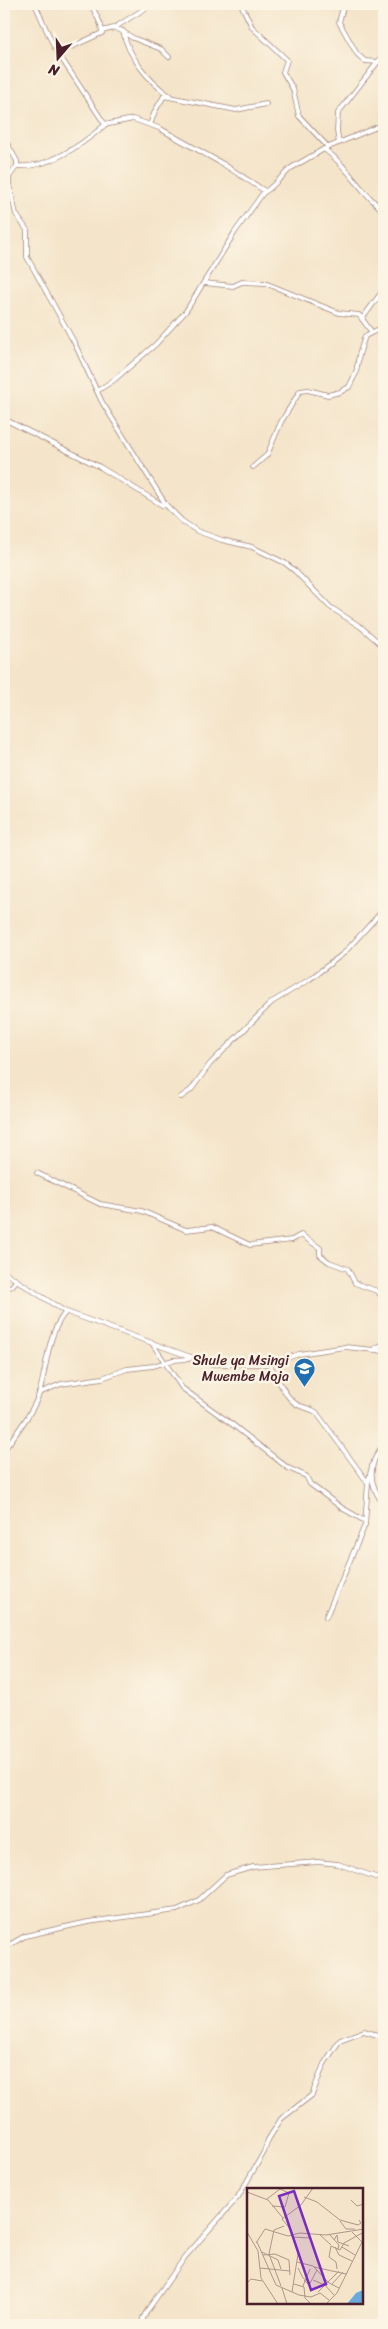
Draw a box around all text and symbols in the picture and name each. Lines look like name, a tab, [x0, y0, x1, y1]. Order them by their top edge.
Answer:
north arrow	[32, 32, 82, 82]
text: N	[45, 56, 64, 84]
place label: Shule ya Msingi Mwembe Moja	[192, 1348, 290, 1389]
school or university icon: Shule ya Msingi Mwembe Moja	[293, 1356, 317, 1387]
inset map	[247, 2188, 363, 2304]

